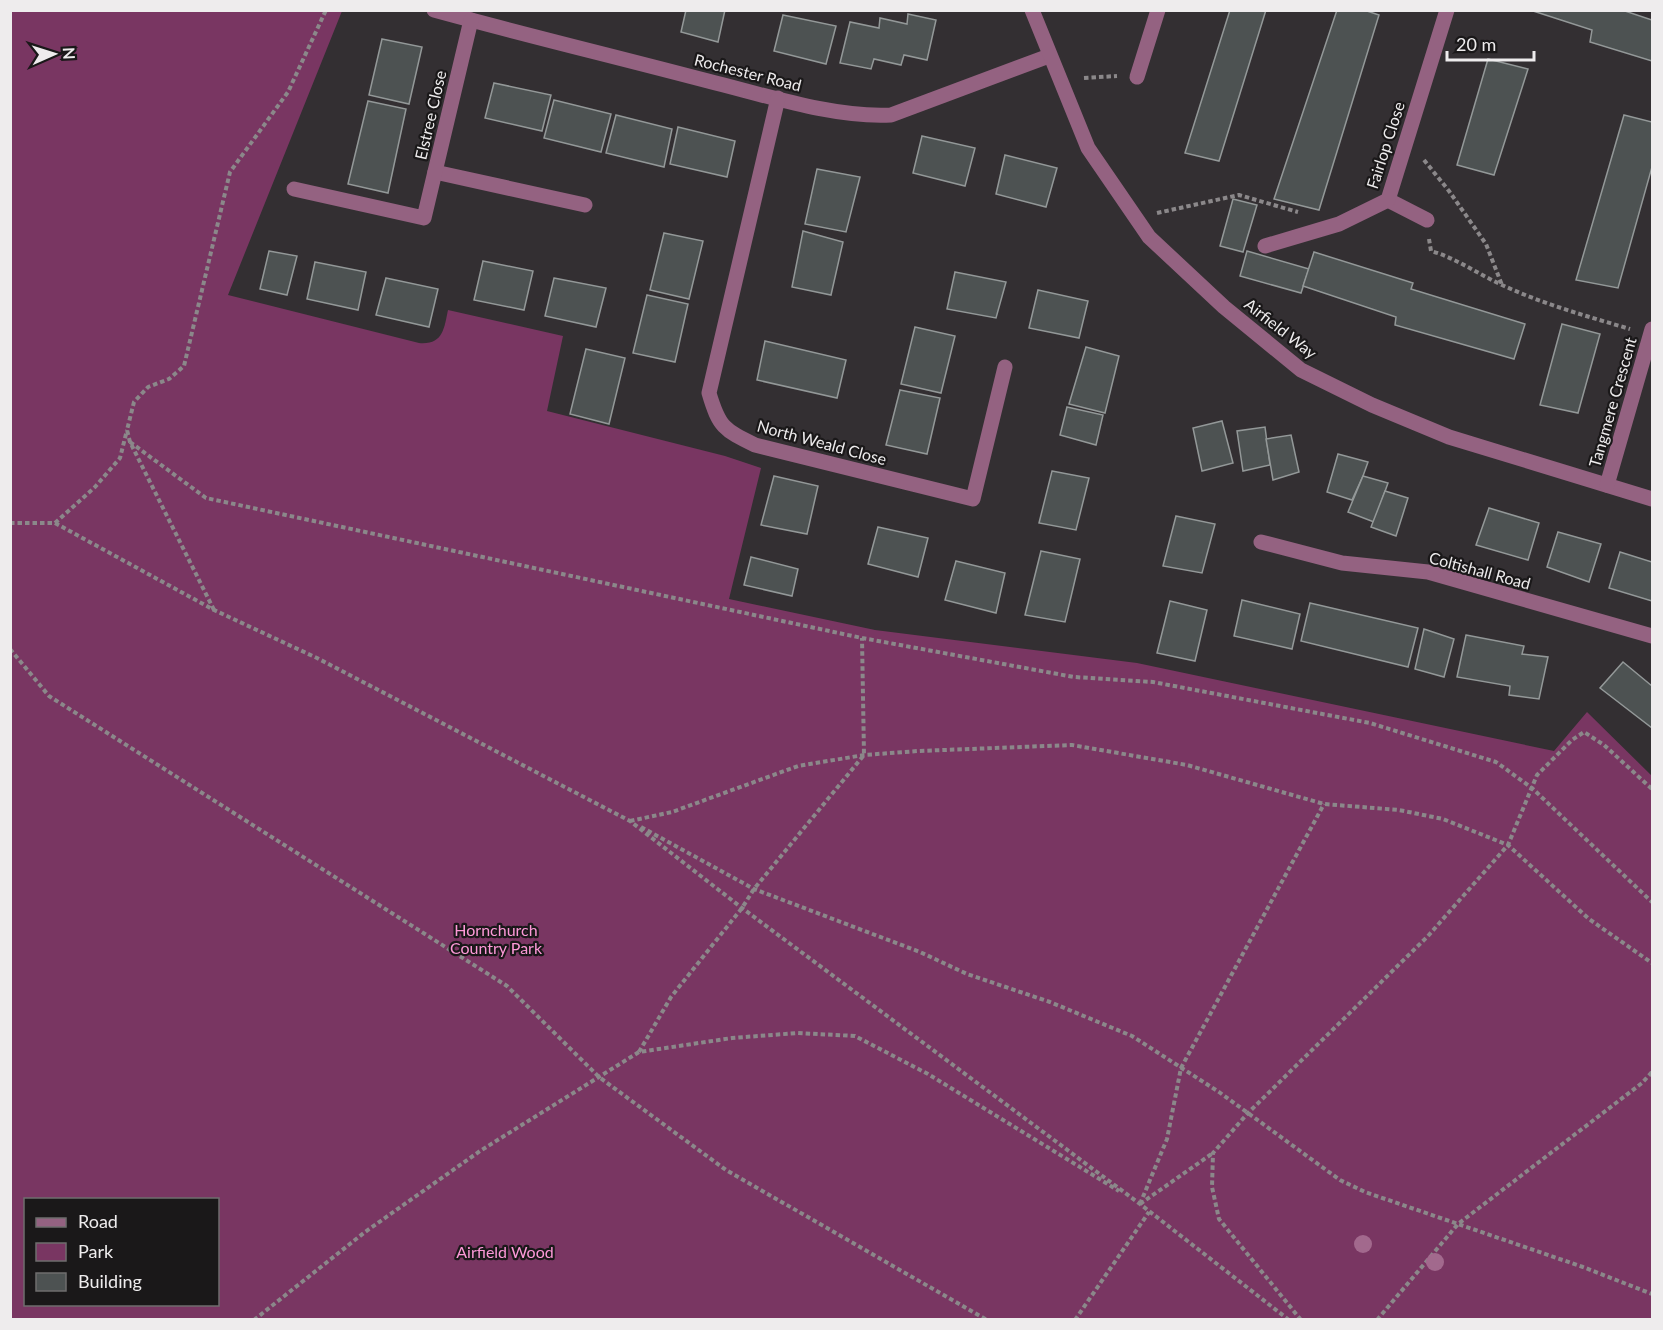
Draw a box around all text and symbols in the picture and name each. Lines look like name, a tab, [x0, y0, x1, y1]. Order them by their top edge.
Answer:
north arrow	[24, 24, 84, 84]
scale bar	[1447, 24, 1534, 62]
text: 20 m	[1456, 33, 1496, 55]
text: N	[60, 47, 79, 60]
street label: Rochester Road	[692, 50, 804, 94]
street label: Elstree Close	[411, 69, 449, 161]
street label: Fairlop Close	[1362, 99, 1408, 191]
street label: Airfield Way	[1241, 294, 1321, 363]
street label: Tangmere Crescent	[1584, 334, 1640, 469]
street label: North Weald Close	[755, 416, 889, 468]
street label: Coltishall Road	[1427, 547, 1533, 593]
park label: Hornchurch Country Park	[450, 920, 543, 957]
legend	[24, 1198, 219, 1306]
text: Road	[78, 1210, 118, 1232]
text: Park	[78, 1240, 114, 1262]
park label: Airfield Wood	[456, 1242, 554, 1261]
text: Building	[78, 1270, 142, 1292]

